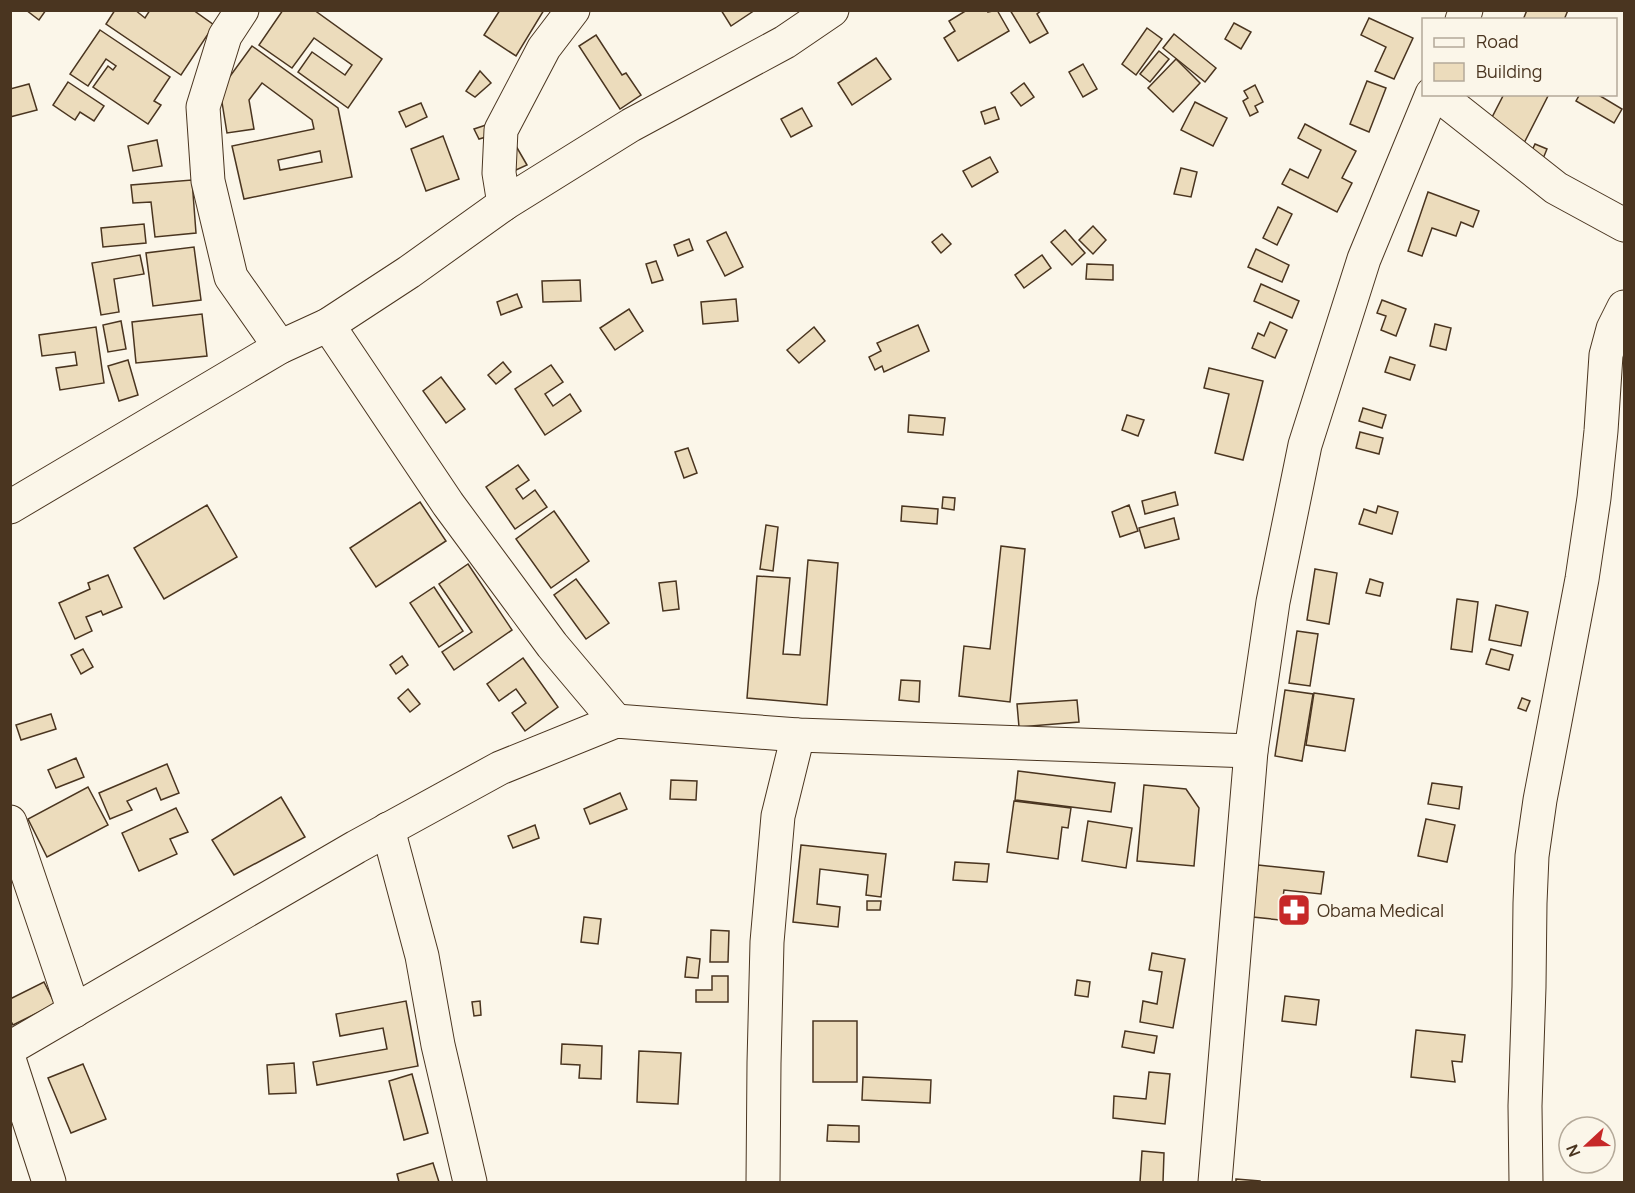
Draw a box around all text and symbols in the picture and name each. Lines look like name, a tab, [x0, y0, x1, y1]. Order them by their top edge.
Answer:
legend	[1422, 18, 1617, 96]
text: Road	[1476, 29, 1519, 53]
text: Building	[1476, 59, 1542, 83]
pharmacy icon: Obama Medical	[1276, 892, 1312, 928]
place label: Obama Medical	[1317, 898, 1444, 922]
north arrow	[1557, 1115, 1617, 1175]
text: N	[1561, 1141, 1585, 1160]

